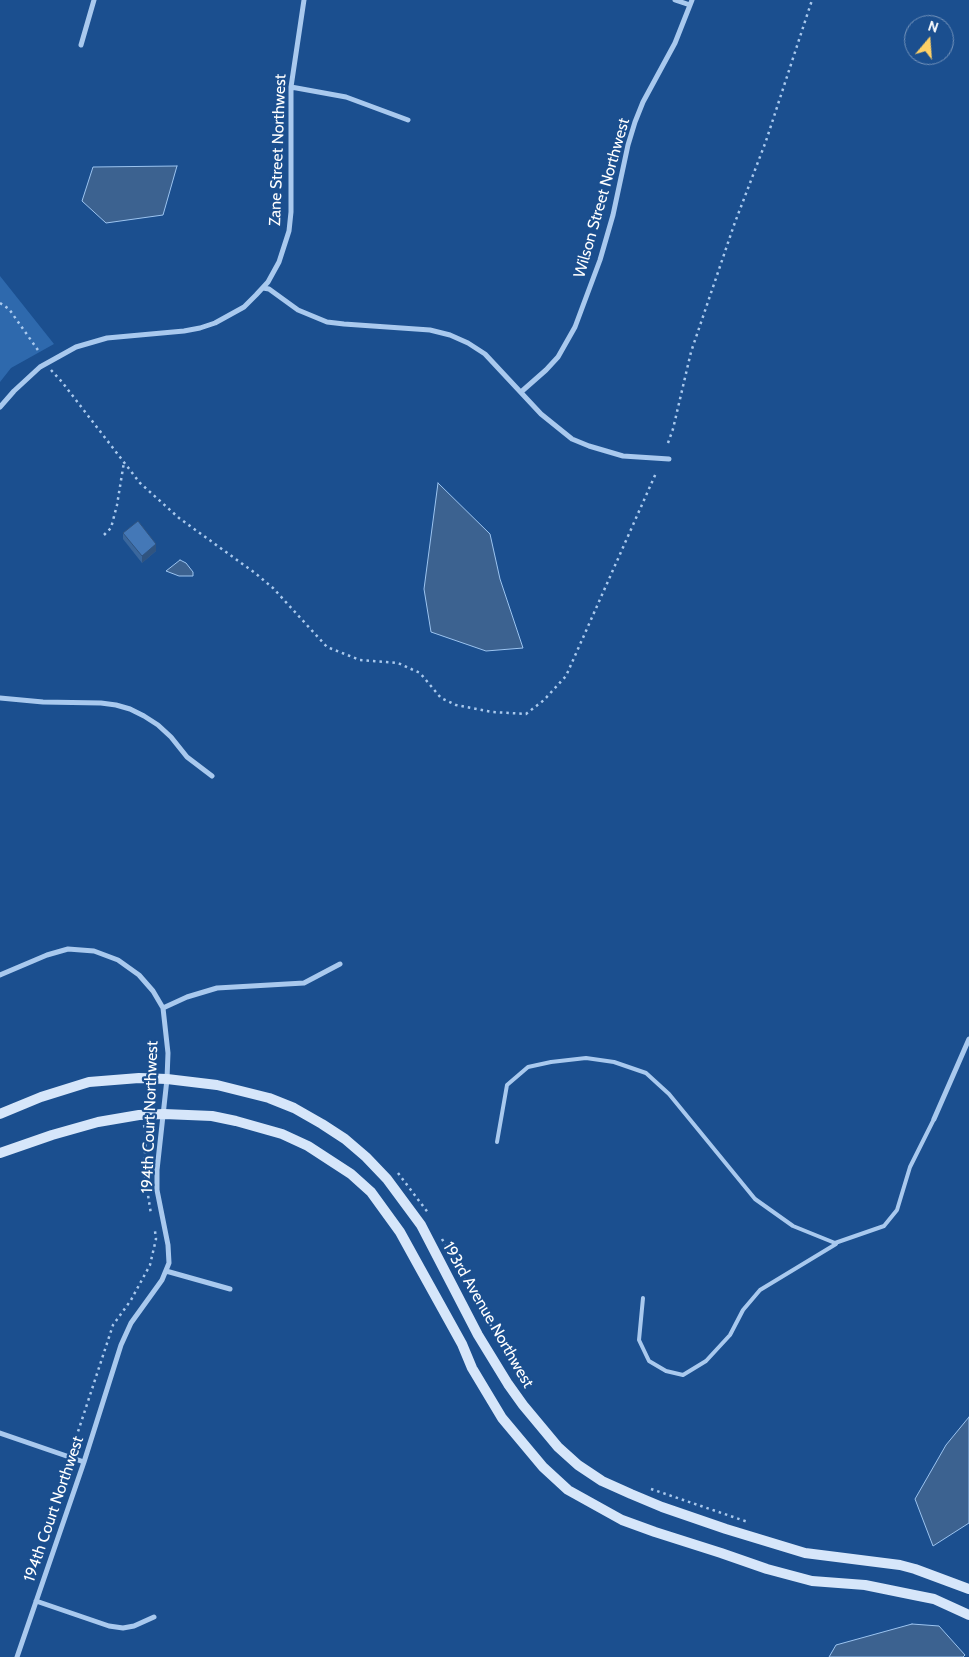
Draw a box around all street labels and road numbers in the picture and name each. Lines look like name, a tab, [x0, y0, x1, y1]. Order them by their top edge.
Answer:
street label: Zane Street Northwest	[266, 74, 290, 226]
street label: Wilson Street Northwest	[570, 116, 634, 280]
street label: 194th Court Northwest	[138, 1040, 162, 1194]
street label: 193rd Avenue Northwest	[438, 1239, 538, 1391]
street label: 194th Court Northwest	[20, 1434, 88, 1584]

